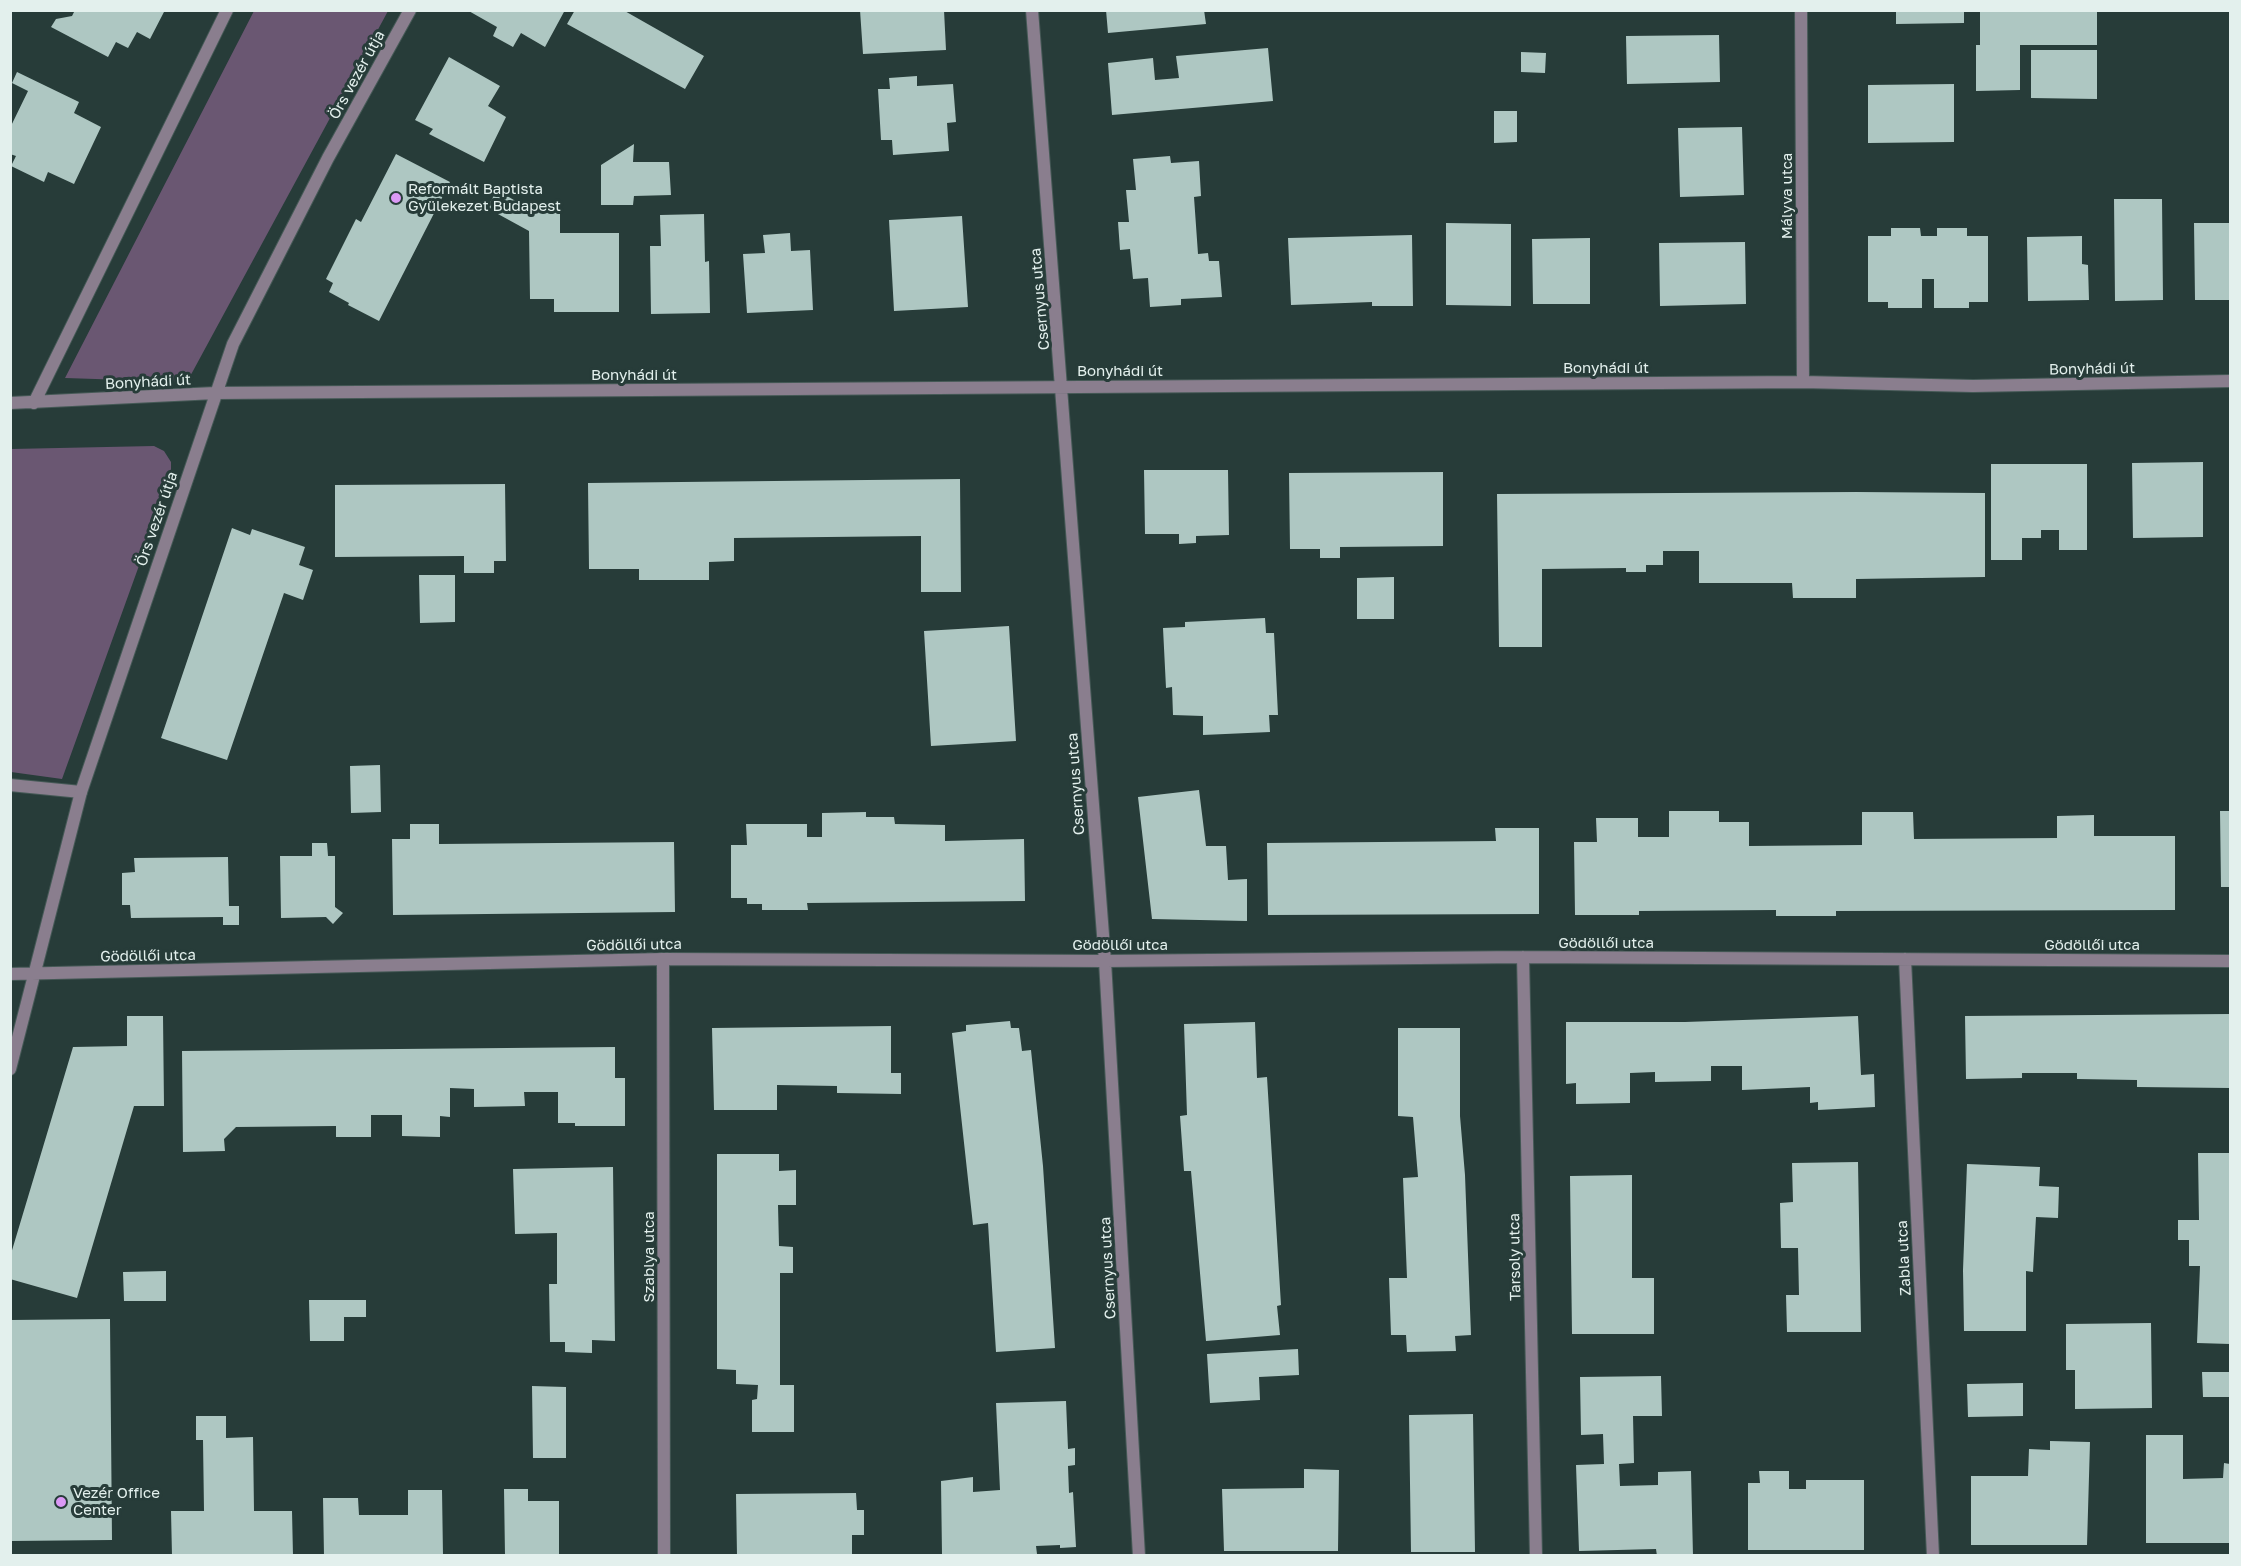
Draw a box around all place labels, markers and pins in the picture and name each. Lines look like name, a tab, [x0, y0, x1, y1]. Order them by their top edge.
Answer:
place label: Reformált Baptista Gyülekezet Budapest	[408, 180, 561, 215]
marker: Reformált Baptista Gyülekezet Budapest	[389, 191, 403, 205]
place label: Vezér Office Center	[73, 1484, 160, 1519]
marker: Vezér Office Center	[54, 1495, 68, 1509]

